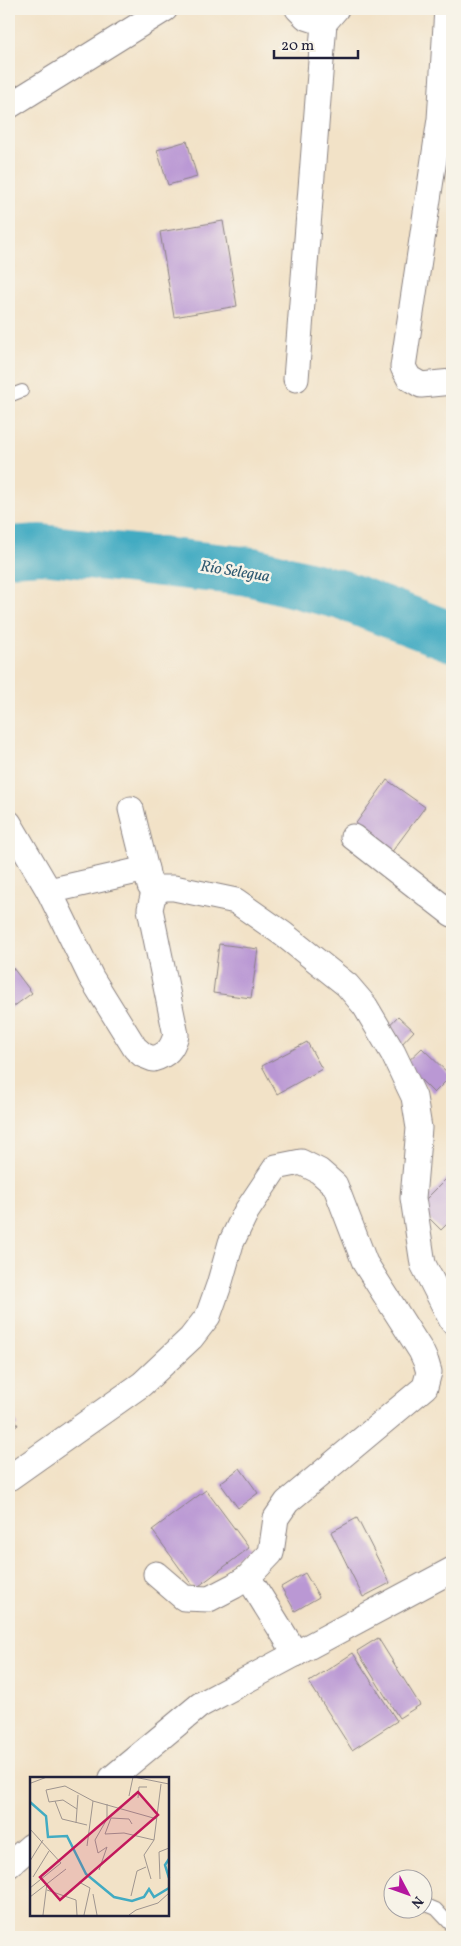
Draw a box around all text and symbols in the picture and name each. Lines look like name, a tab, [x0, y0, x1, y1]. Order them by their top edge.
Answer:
scale bar	[274, 28, 357, 60]
text: 20 m	[281, 36, 314, 57]
water label: Río Selegua	[199, 556, 272, 588]
inset map	[30, 1777, 169, 1916]
north arrow	[384, 1868, 434, 1918]
text: N	[406, 1891, 427, 1912]

